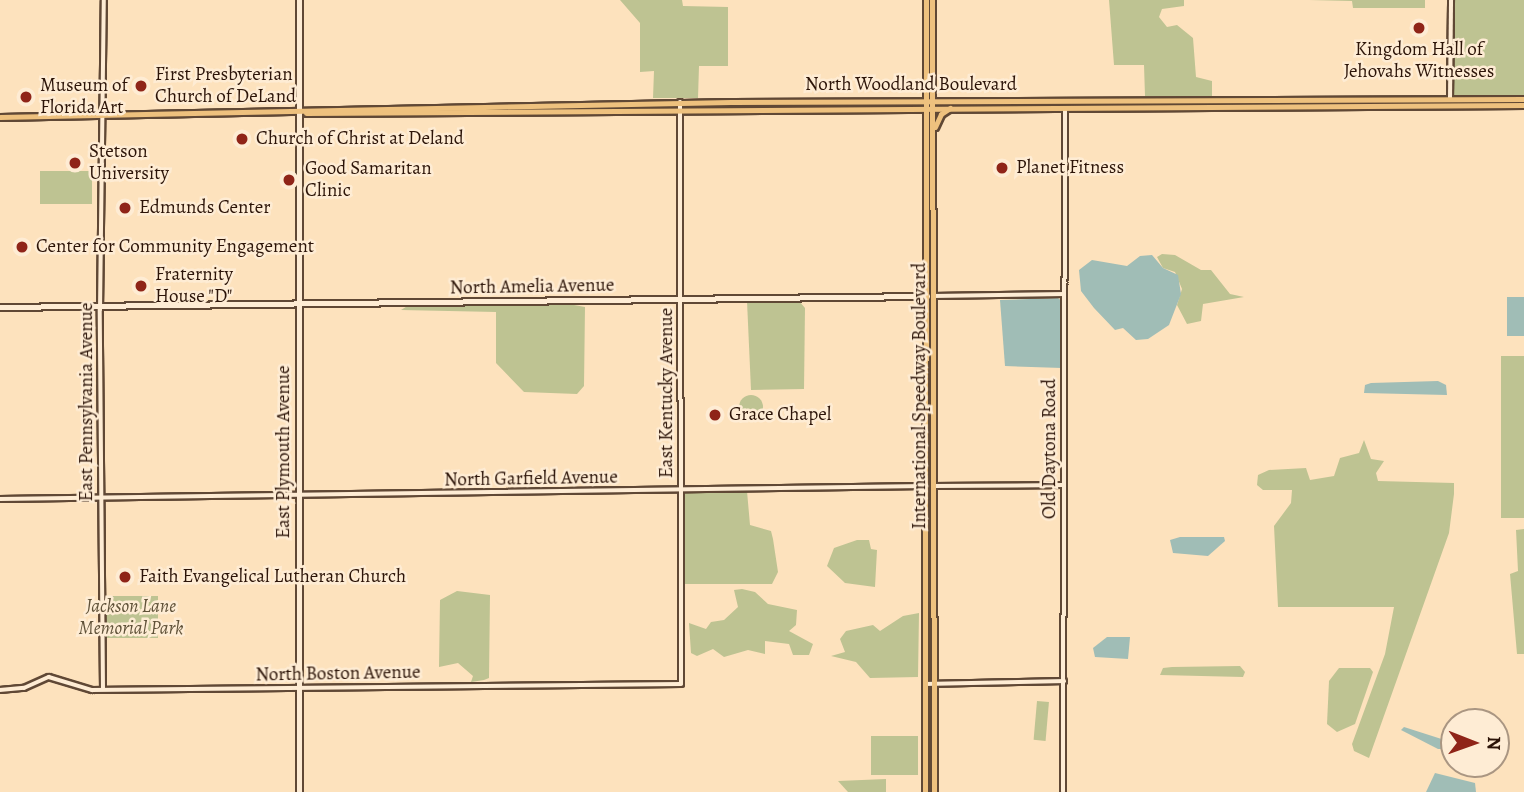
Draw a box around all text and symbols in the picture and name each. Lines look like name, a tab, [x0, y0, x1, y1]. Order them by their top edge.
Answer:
marker: Kingdom Hall of Jehovahs Witnesses	[1411, 20, 1427, 36]
place label: Kingdom Hall of Jehovahs Witnesses	[1344, 39, 1494, 83]
place label: First Presbyterian Church of DeLand	[155, 64, 296, 108]
street label: North Woodland Boulevard	[805, 74, 1017, 96]
place label: Museum of Florida Art	[40, 75, 128, 119]
marker: First Presbyterian Church of DeLand	[133, 78, 149, 94]
marker: Museum of Florida Art	[18, 89, 34, 105]
place label: Church of Christ at Deland	[256, 128, 464, 150]
marker: Church of Christ at Deland	[234, 131, 250, 147]
place label: Stetson University	[89, 141, 169, 185]
marker: Stetson University	[67, 155, 83, 171]
place label: Planet Fitness	[1016, 157, 1124, 179]
place label: Good Samaritan Clinic	[305, 158, 432, 202]
marker: Planet Fitness	[994, 160, 1010, 176]
marker: Good Samaritan Clinic	[279, 170, 299, 190]
place label: Edmunds Center	[139, 197, 271, 219]
marker: Edmunds Center	[117, 200, 133, 216]
place label: Center for Community Engagement	[36, 236, 314, 258]
marker: Center for Community Engagement	[14, 239, 30, 255]
street label: International Speedway Boulevard	[909, 263, 931, 529]
place label: Fraternity House "D"	[155, 264, 233, 308]
street label: North Amelia Avenue	[450, 274, 614, 300]
marker: Fraternity House "D"	[133, 278, 149, 294]
street label: East Pennsylvania Avenue	[76, 302, 98, 502]
street label: East Kentucky Avenue	[656, 308, 678, 478]
street label: East Plymouth Avenue	[273, 365, 295, 539]
street label: Old Daytona Road	[1039, 379, 1061, 519]
place label: Grace Chapel	[729, 404, 831, 426]
marker: Grace Chapel	[707, 407, 723, 423]
street label: North Garfield Avenue	[444, 466, 618, 492]
place label: Faith Evangelical Lutheran Church	[139, 566, 406, 588]
marker: Faith Evangelical Lutheran Church	[117, 569, 133, 585]
park label: Jackson Lane Memorial Park	[79, 596, 183, 640]
street label: North Boston Avenue	[255, 661, 421, 687]
north arrow	[1440, 708, 1510, 778]
text: N	[1481, 736, 1507, 750]

